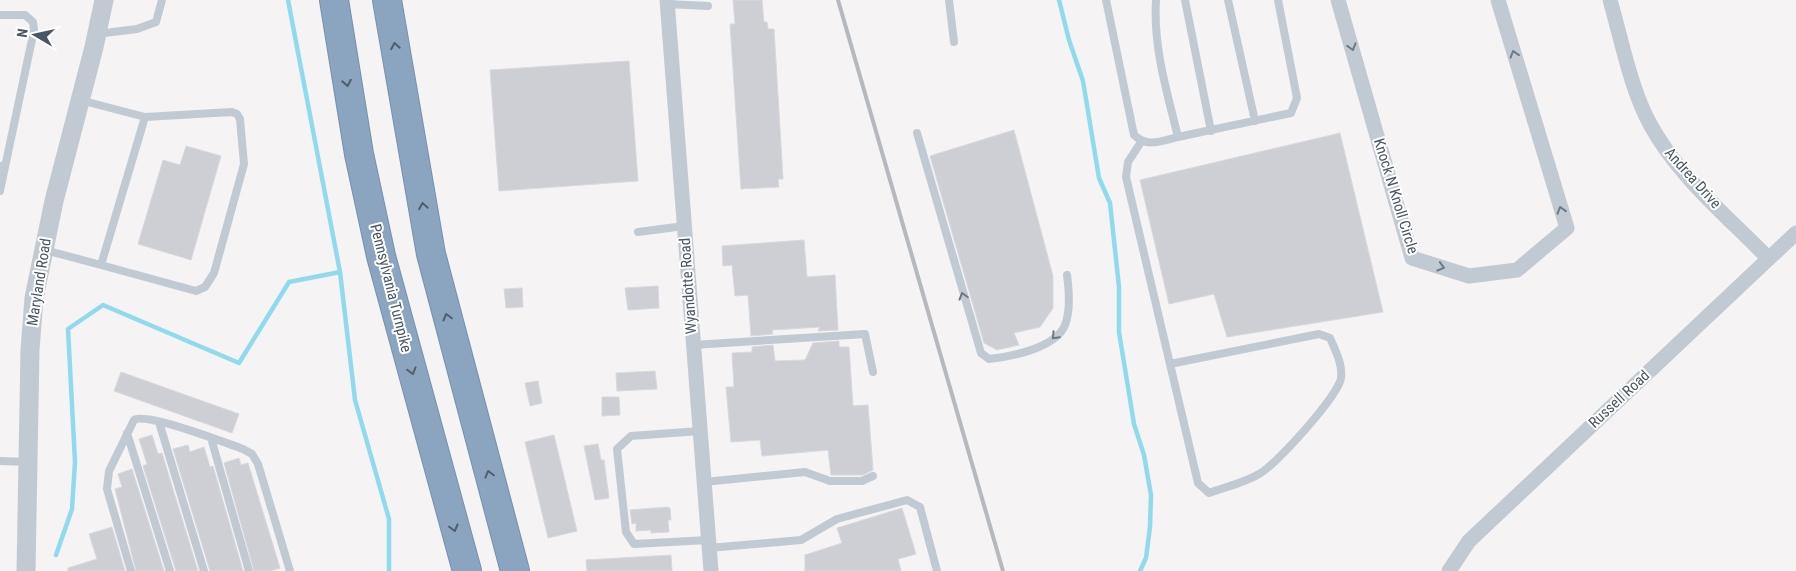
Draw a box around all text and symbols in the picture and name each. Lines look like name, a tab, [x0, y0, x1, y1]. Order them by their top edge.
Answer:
north arrow	[10, 10, 60, 60]
text: N	[14, 27, 31, 38]
one-way arrow	[390, 42, 400, 50]
one-way arrow	[1346, 42, 1356, 50]
one-way arrow	[1509, 50, 1519, 59]
one-way arrow	[342, 78, 352, 87]
street label: Knock N Knoll Circle	[1370, 136, 1422, 256]
street label: Andrea Drive	[1661, 144, 1725, 212]
one-way arrow	[418, 202, 428, 210]
one-way arrow	[1557, 206, 1567, 214]
street label: Pennsylvania Turnpike	[366, 222, 416, 354]
street label: Maryland Road	[23, 237, 55, 327]
street label: Wyandotte Road	[676, 237, 700, 335]
one-way arrow	[1436, 262, 1445, 272]
one-way arrow	[958, 291, 969, 300]
one-way arrow	[443, 313, 453, 322]
one-way arrow	[1052, 331, 1061, 340]
street label: Russell Road	[1585, 366, 1653, 432]
one-way arrow	[406, 367, 417, 376]
one-way arrow	[484, 471, 494, 479]
one-way arrow	[449, 523, 459, 532]

